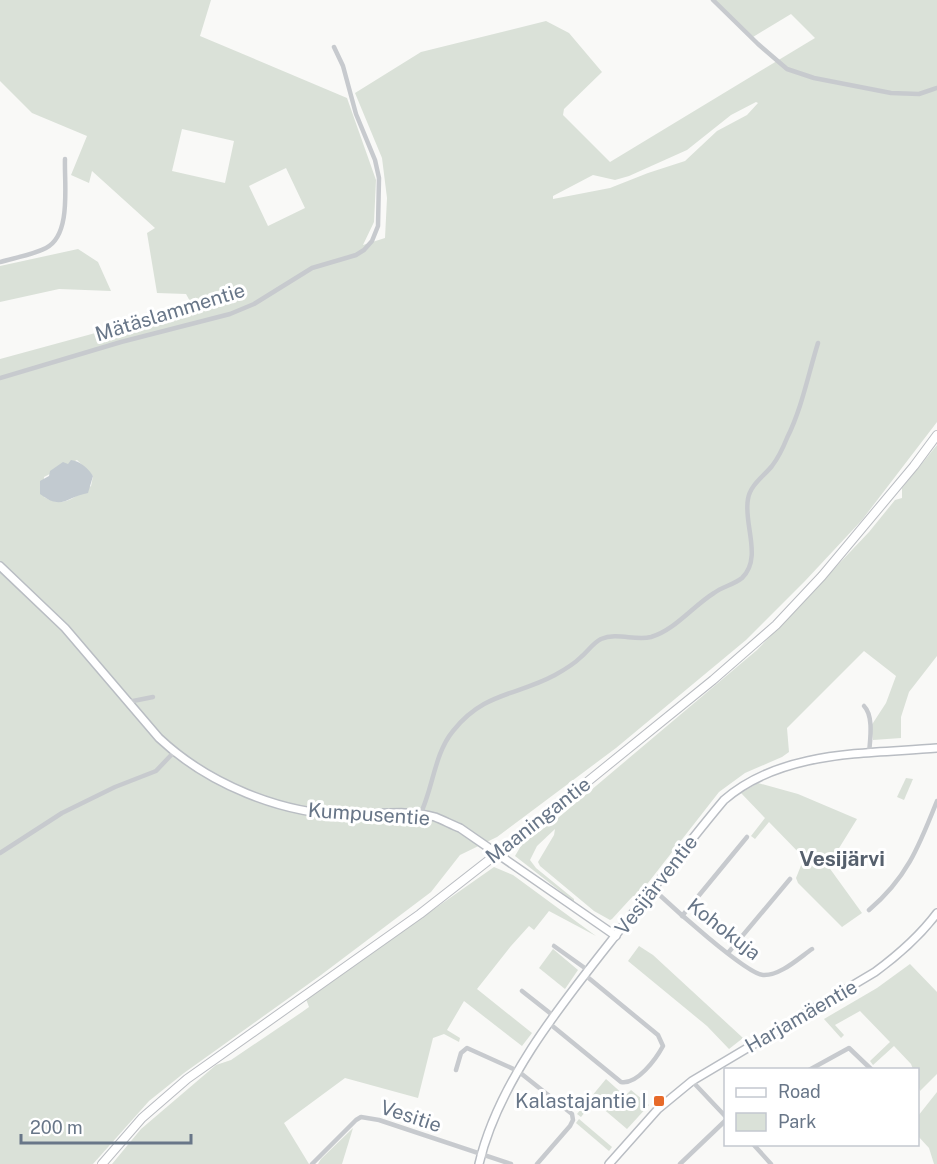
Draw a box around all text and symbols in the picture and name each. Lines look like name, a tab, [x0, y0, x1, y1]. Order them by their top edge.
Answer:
street label: Mätäslammentie	[92, 278, 248, 346]
street label: Maaningantie	[481, 772, 595, 868]
street label: Kumpusentie	[307, 798, 431, 830]
street label: Vesijärventie	[610, 830, 702, 940]
district label: Vesijärvi	[799, 846, 885, 871]
street label: Kohokuja	[683, 893, 765, 965]
street label: Harjamäentie	[741, 974, 861, 1058]
legend	[724, 1068, 919, 1146]
text: Road	[778, 1081, 821, 1102]
place label: Kalastajantie I	[515, 1089, 647, 1113]
marker: Kalastajantie I	[652, 1094, 666, 1108]
street label: Vesitie	[377, 1095, 445, 1137]
scale bar	[21, 1107, 190, 1145]
text: Park	[778, 1111, 816, 1132]
text: 200 m	[30, 1117, 83, 1138]

